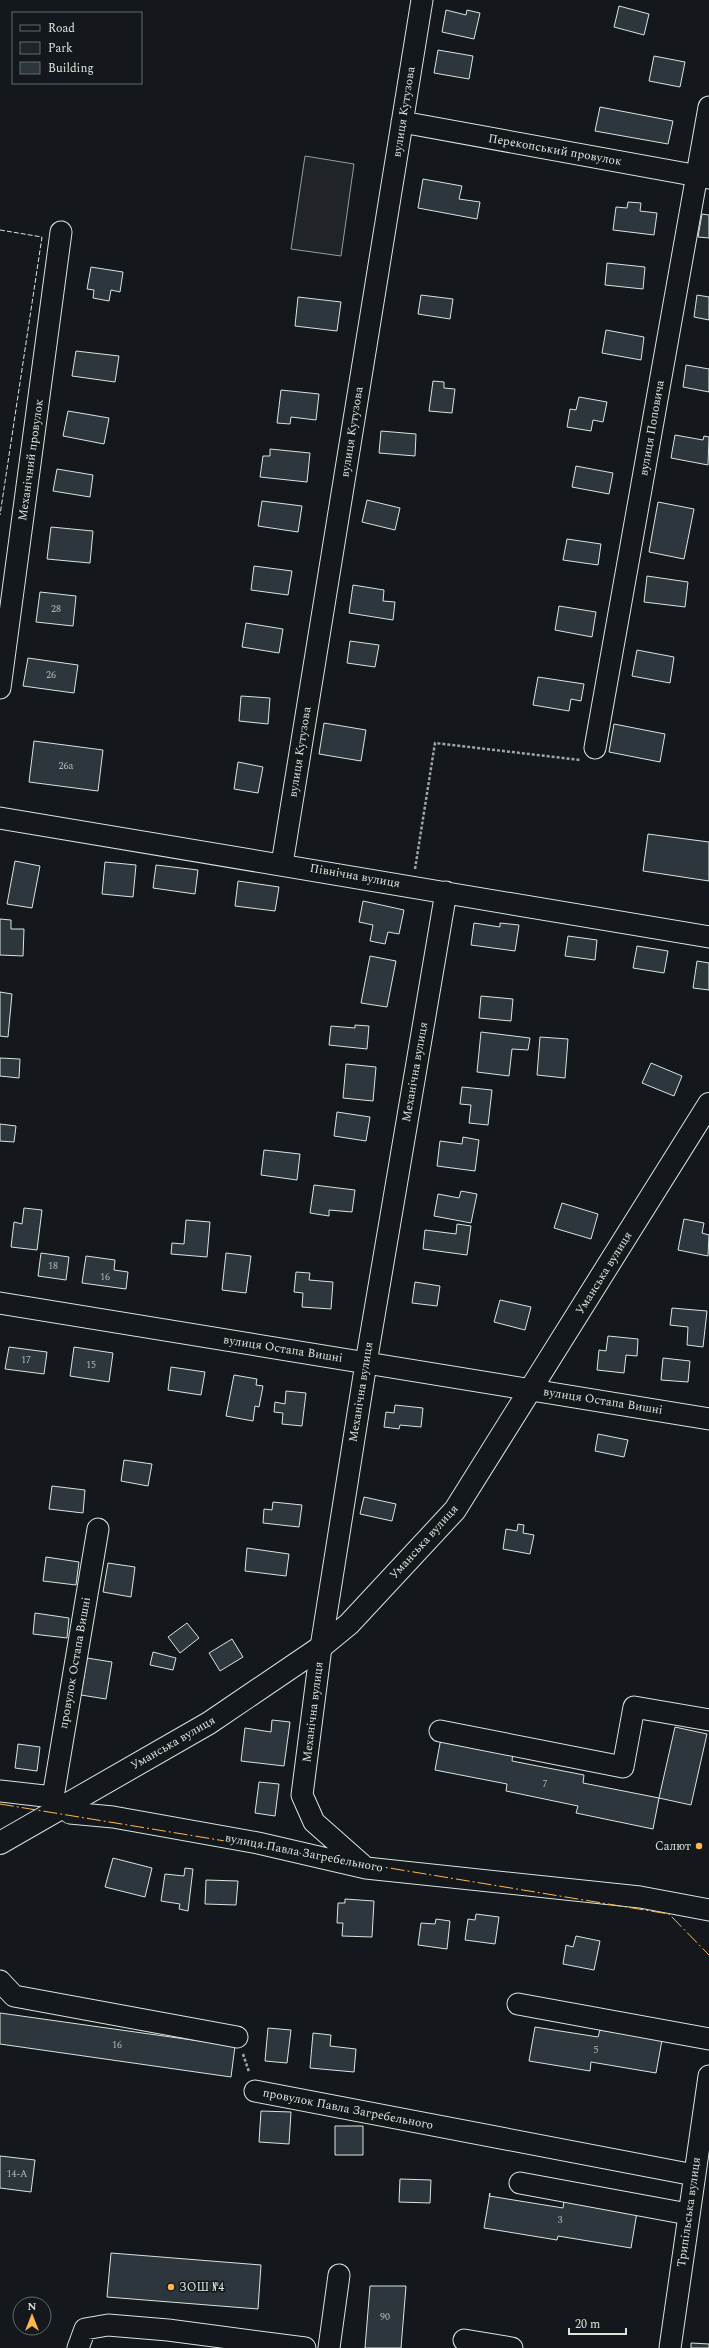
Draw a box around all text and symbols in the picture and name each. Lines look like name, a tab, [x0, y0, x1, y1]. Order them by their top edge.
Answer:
legend	[12, 12, 142, 84]
text: Road	[48, 19, 75, 38]
text: Park	[48, 39, 73, 58]
text: Building	[48, 59, 94, 78]
street label: вулиця Кутузова	[387, 65, 421, 159]
street label: Перекопський провулок	[487, 129, 624, 171]
street label: вулиця Поповича	[634, 379, 670, 477]
street label: вулиця Кутузова	[335, 385, 369, 479]
street label: Механічний провулок	[13, 398, 49, 522]
house number: 28	[51, 601, 61, 617]
house number: 26	[46, 667, 56, 683]
street label: вулиця Кутузова	[283, 705, 317, 799]
house number: 26а	[59, 758, 74, 774]
street label: Північна вулиця	[308, 859, 402, 893]
street label: Механічна вулиця	[397, 1020, 433, 1124]
street label: Уманська вулиця	[571, 1228, 637, 1318]
house number: 18	[48, 1258, 58, 1274]
house number: 16	[100, 1269, 110, 1285]
street label: вулиця Остапа Вишні	[222, 1330, 344, 1368]
street label: Механічна вулиця	[344, 1340, 378, 1444]
house number: 17	[21, 1352, 31, 1368]
house number: 15	[86, 1357, 96, 1373]
street label: вулиця Остапа Вишні	[542, 1382, 664, 1420]
street label: Уманська вулиця	[385, 1500, 463, 1584]
street label: провулок Остапа Вишні	[54, 1595, 96, 1730]
street label: Механічна вулиця	[297, 1661, 329, 1763]
street label: Уманська вулиця	[127, 1711, 219, 1775]
house number: 7	[543, 1776, 548, 1792]
street label: вулиця Павла Загребельного	[223, 1828, 385, 1878]
place label: Салют	[655, 1837, 691, 1856]
marker: Салют	[694, 1841, 704, 1851]
house number: 16	[112, 2037, 122, 2053]
house number: 5	[594, 2042, 599, 2058]
street label: провулок Павла Загребельного	[261, 2083, 435, 2135]
street label: Трипільська вулиця	[672, 2156, 706, 2268]
house number: 14-А	[7, 2166, 28, 2182]
house number: 3	[558, 2212, 563, 2228]
place label: ЗОШ №4	[179, 2278, 224, 2297]
marker: ЗОШ №4	[166, 2282, 176, 2292]
north arrow	[12, 2296, 52, 2336]
text: N	[28, 2298, 37, 2315]
house number: 90	[380, 2309, 390, 2325]
scale bar	[569, 2310, 626, 2336]
text: 20 m	[575, 2315, 600, 2334]

